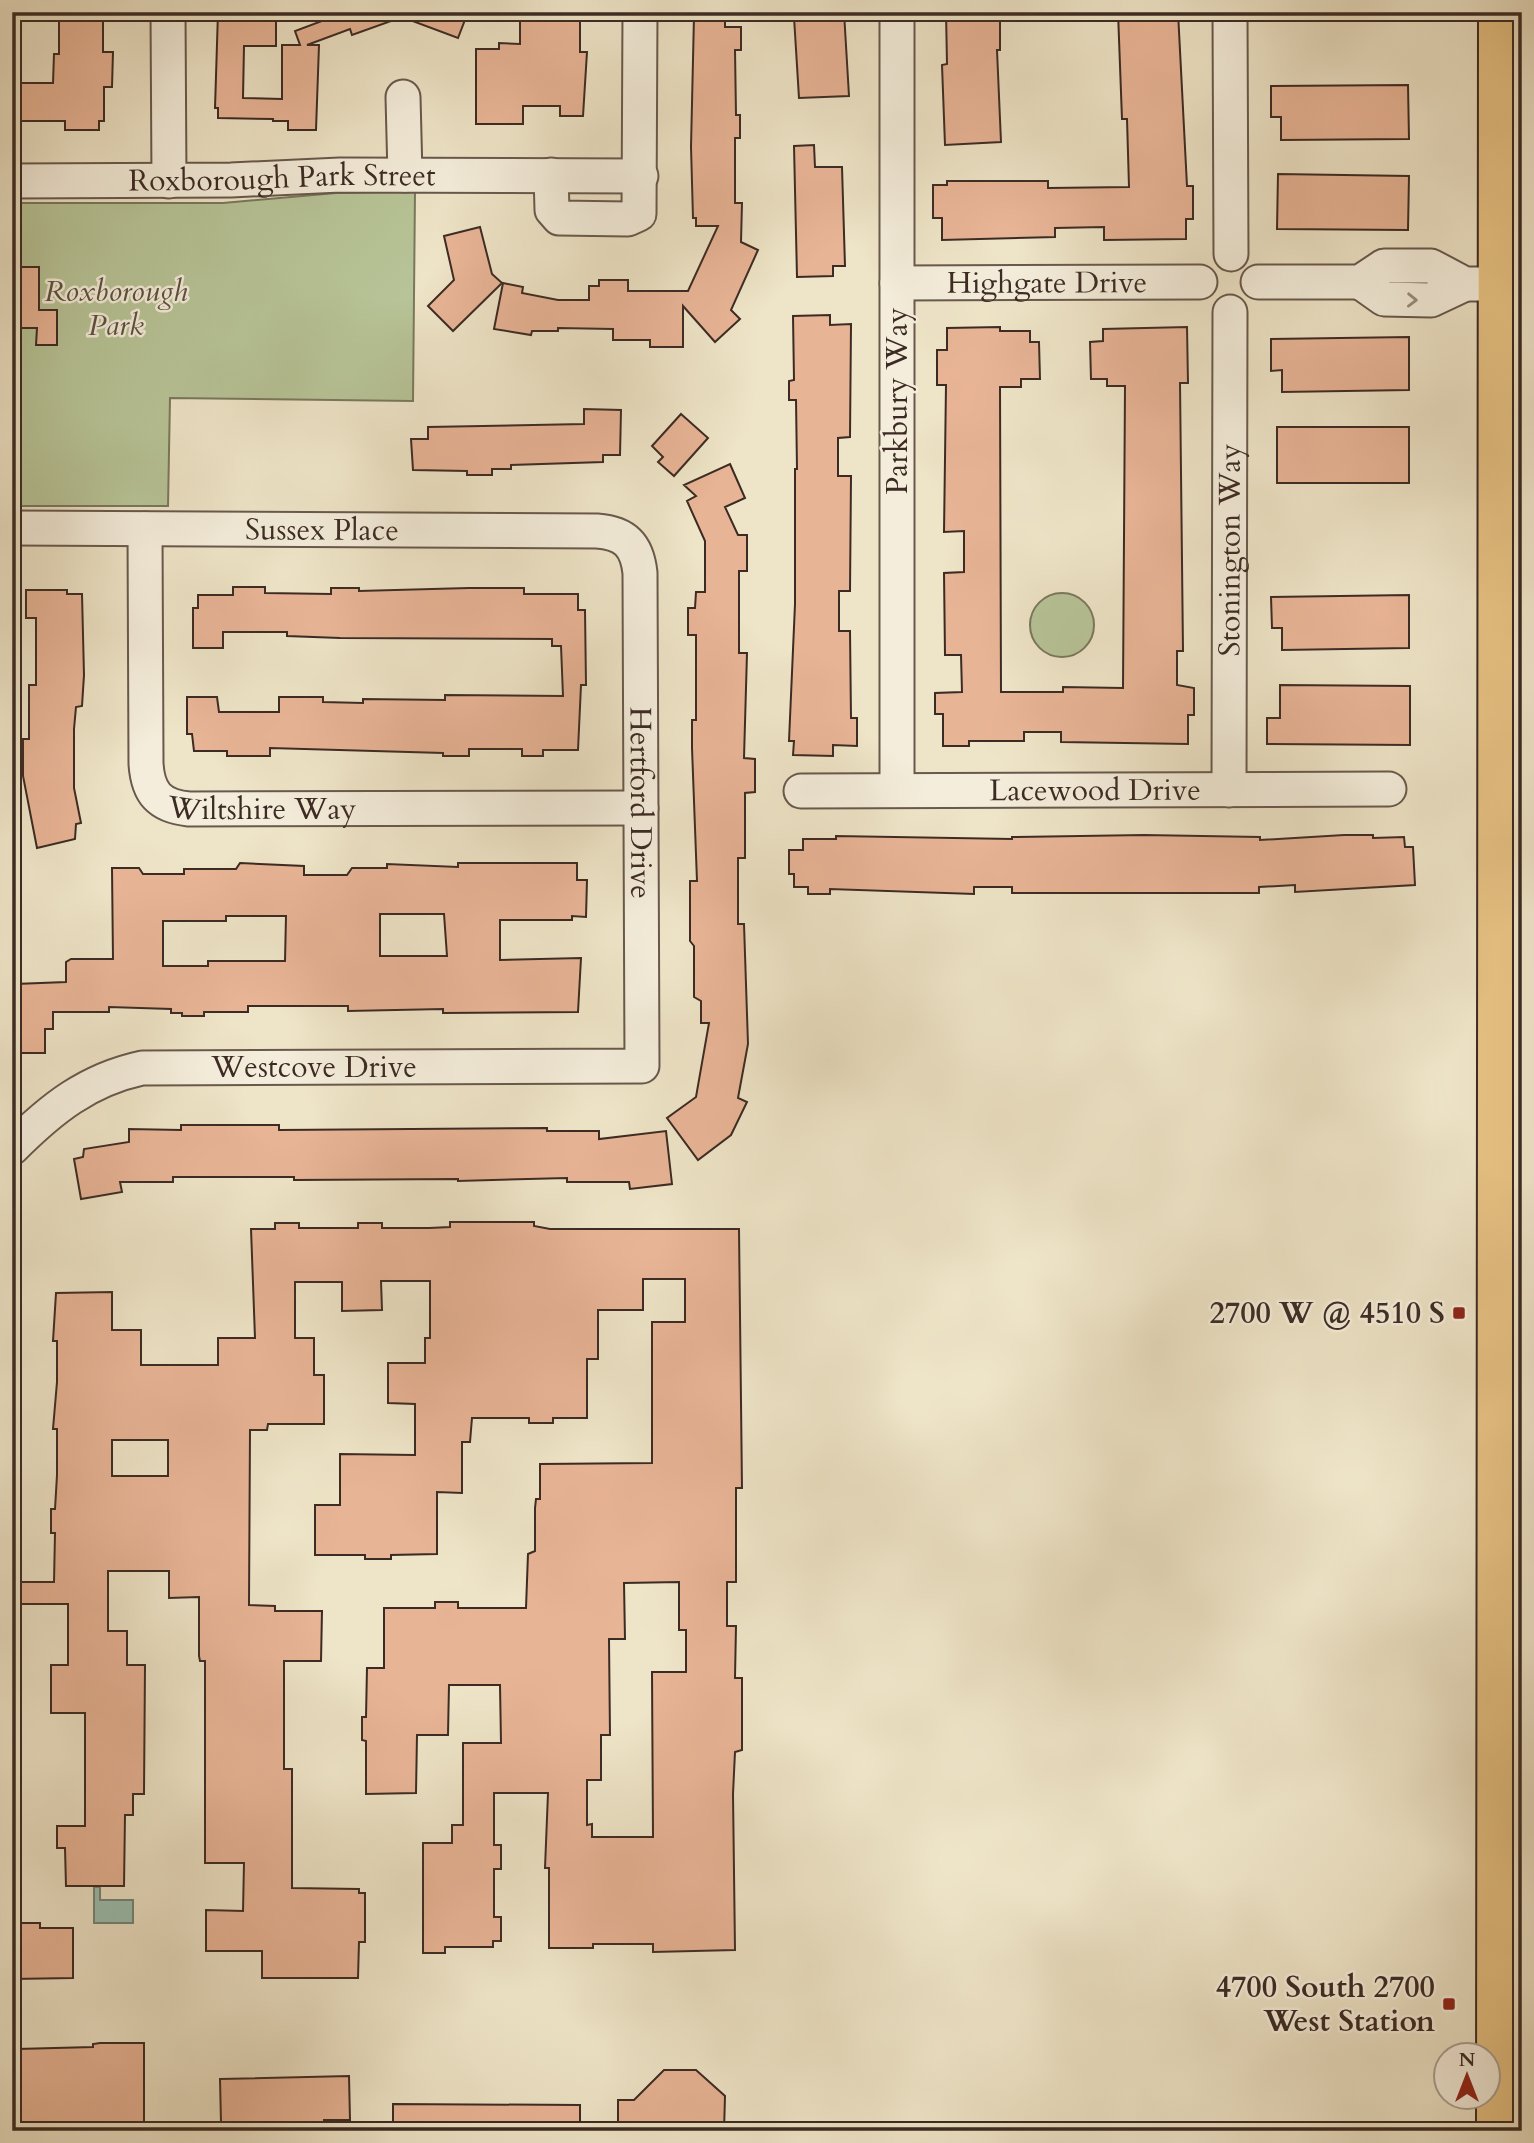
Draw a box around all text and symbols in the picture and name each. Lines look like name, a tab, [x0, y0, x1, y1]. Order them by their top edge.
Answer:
street label: Roxborough Park Street	[128, 155, 436, 201]
street label: Highgate Drive	[947, 262, 1147, 304]
park label: Roxborough Park	[44, 271, 188, 346]
one-way arrow	[1407, 292, 1417, 308]
street label: Parkbury Way	[877, 307, 918, 495]
street label: Stonington Way	[1209, 443, 1251, 657]
street label: Sussex Place	[245, 509, 399, 551]
street label: Hertford Drive	[620, 707, 661, 899]
street label: Lacewood Drive	[989, 770, 1201, 811]
street label: Wiltshire Way	[164, 786, 356, 832]
street label: Westcove Drive	[210, 1047, 417, 1088]
place label: 2700 W @ 4510 S	[1209, 1293, 1445, 1334]
marker: 2700 W @ 4510 S	[1451, 1305, 1467, 1321]
place label: 4700 South 2700 West Station	[1216, 1967, 1435, 2042]
marker: 4700 South 2700 West Station	[1441, 1996, 1457, 2012]
north arrow	[1432, 2042, 1502, 2112]
text: N	[1459, 2047, 1476, 2073]

